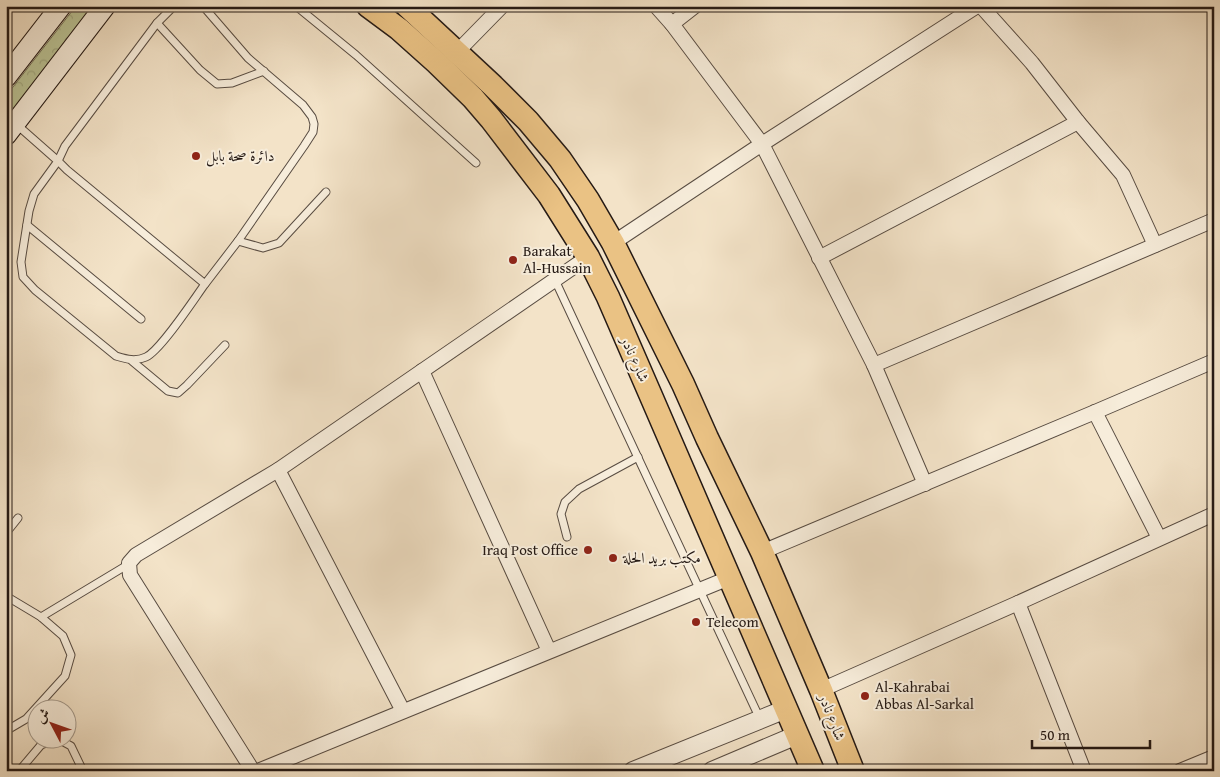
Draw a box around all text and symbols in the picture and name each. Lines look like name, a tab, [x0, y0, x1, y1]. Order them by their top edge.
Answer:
place label: دائرة صحة بابل	[206, 145, 274, 167]
marker: دائرة صحة بابل	[190, 150, 202, 162]
place label: Barakat Al-Hussain	[523, 240, 592, 278]
marker: Barakat Al-Hussain	[507, 254, 519, 266]
street label: شارع نادر	[612, 331, 655, 386]
place label: Iraq Post Office	[482, 539, 578, 560]
marker: Iraq Post Office	[582, 544, 594, 556]
place label: مكتب بريد الحلة	[622, 547, 701, 568]
marker: مكتب بريد الحلة	[607, 552, 619, 564]
place label: Telecom	[706, 611, 759, 632]
marker: Telecom	[690, 616, 702, 628]
place label: Al-Kahrabai Abbas Al-Sarkal	[875, 676, 974, 714]
street label: شارع نادر	[810, 689, 851, 744]
marker: Al-Kahrabai Abbas Al-Sarkal	[859, 690, 871, 702]
north arrow	[28, 700, 78, 750]
text: ش	[30, 704, 54, 727]
scale bar	[1032, 717, 1150, 749]
text: 50 m	[1040, 724, 1071, 745]

